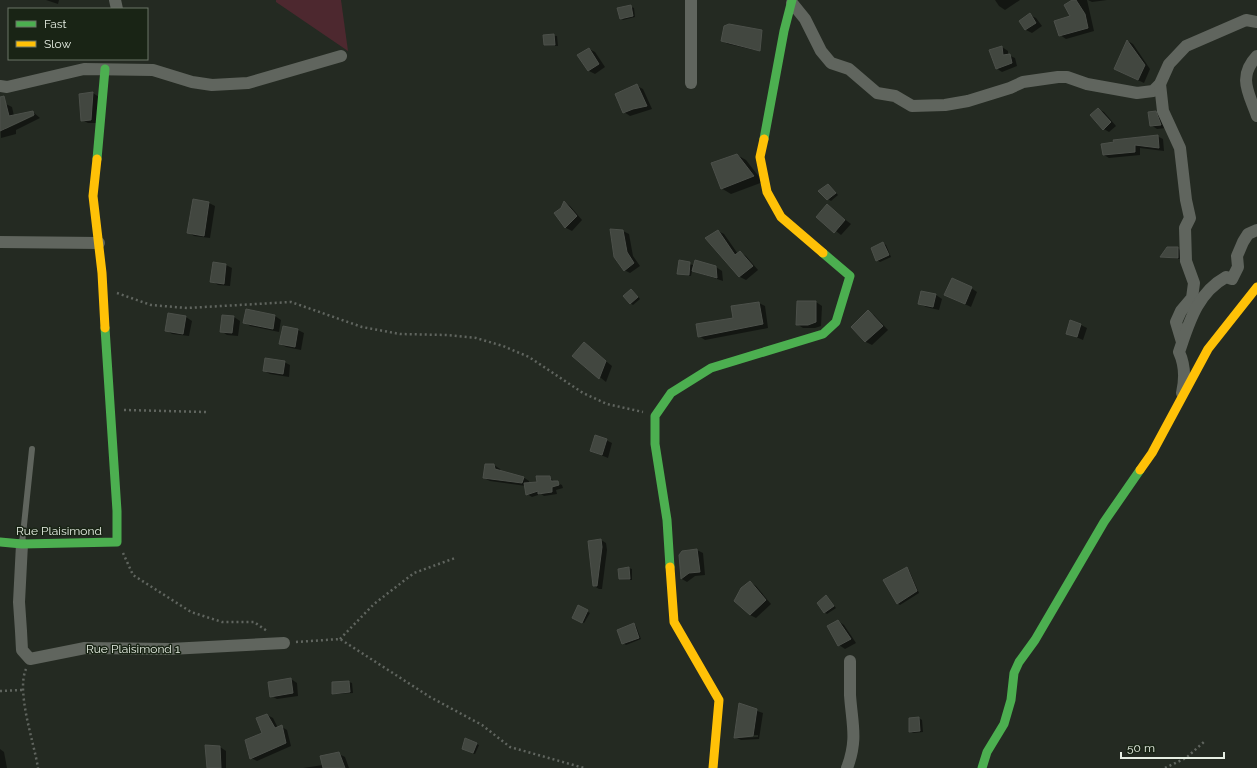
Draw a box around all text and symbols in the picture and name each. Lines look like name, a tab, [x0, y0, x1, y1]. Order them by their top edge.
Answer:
legend	[8, 8, 148, 60]
text: Fast	[44, 17, 67, 31]
text: Slow	[44, 37, 71, 51]
street label: Rue Plaisimond	[16, 524, 102, 538]
street label: Rue Plaisimond 1	[86, 642, 180, 656]
scale bar	[1121, 734, 1224, 760]
text: 50 m	[1127, 741, 1155, 755]

